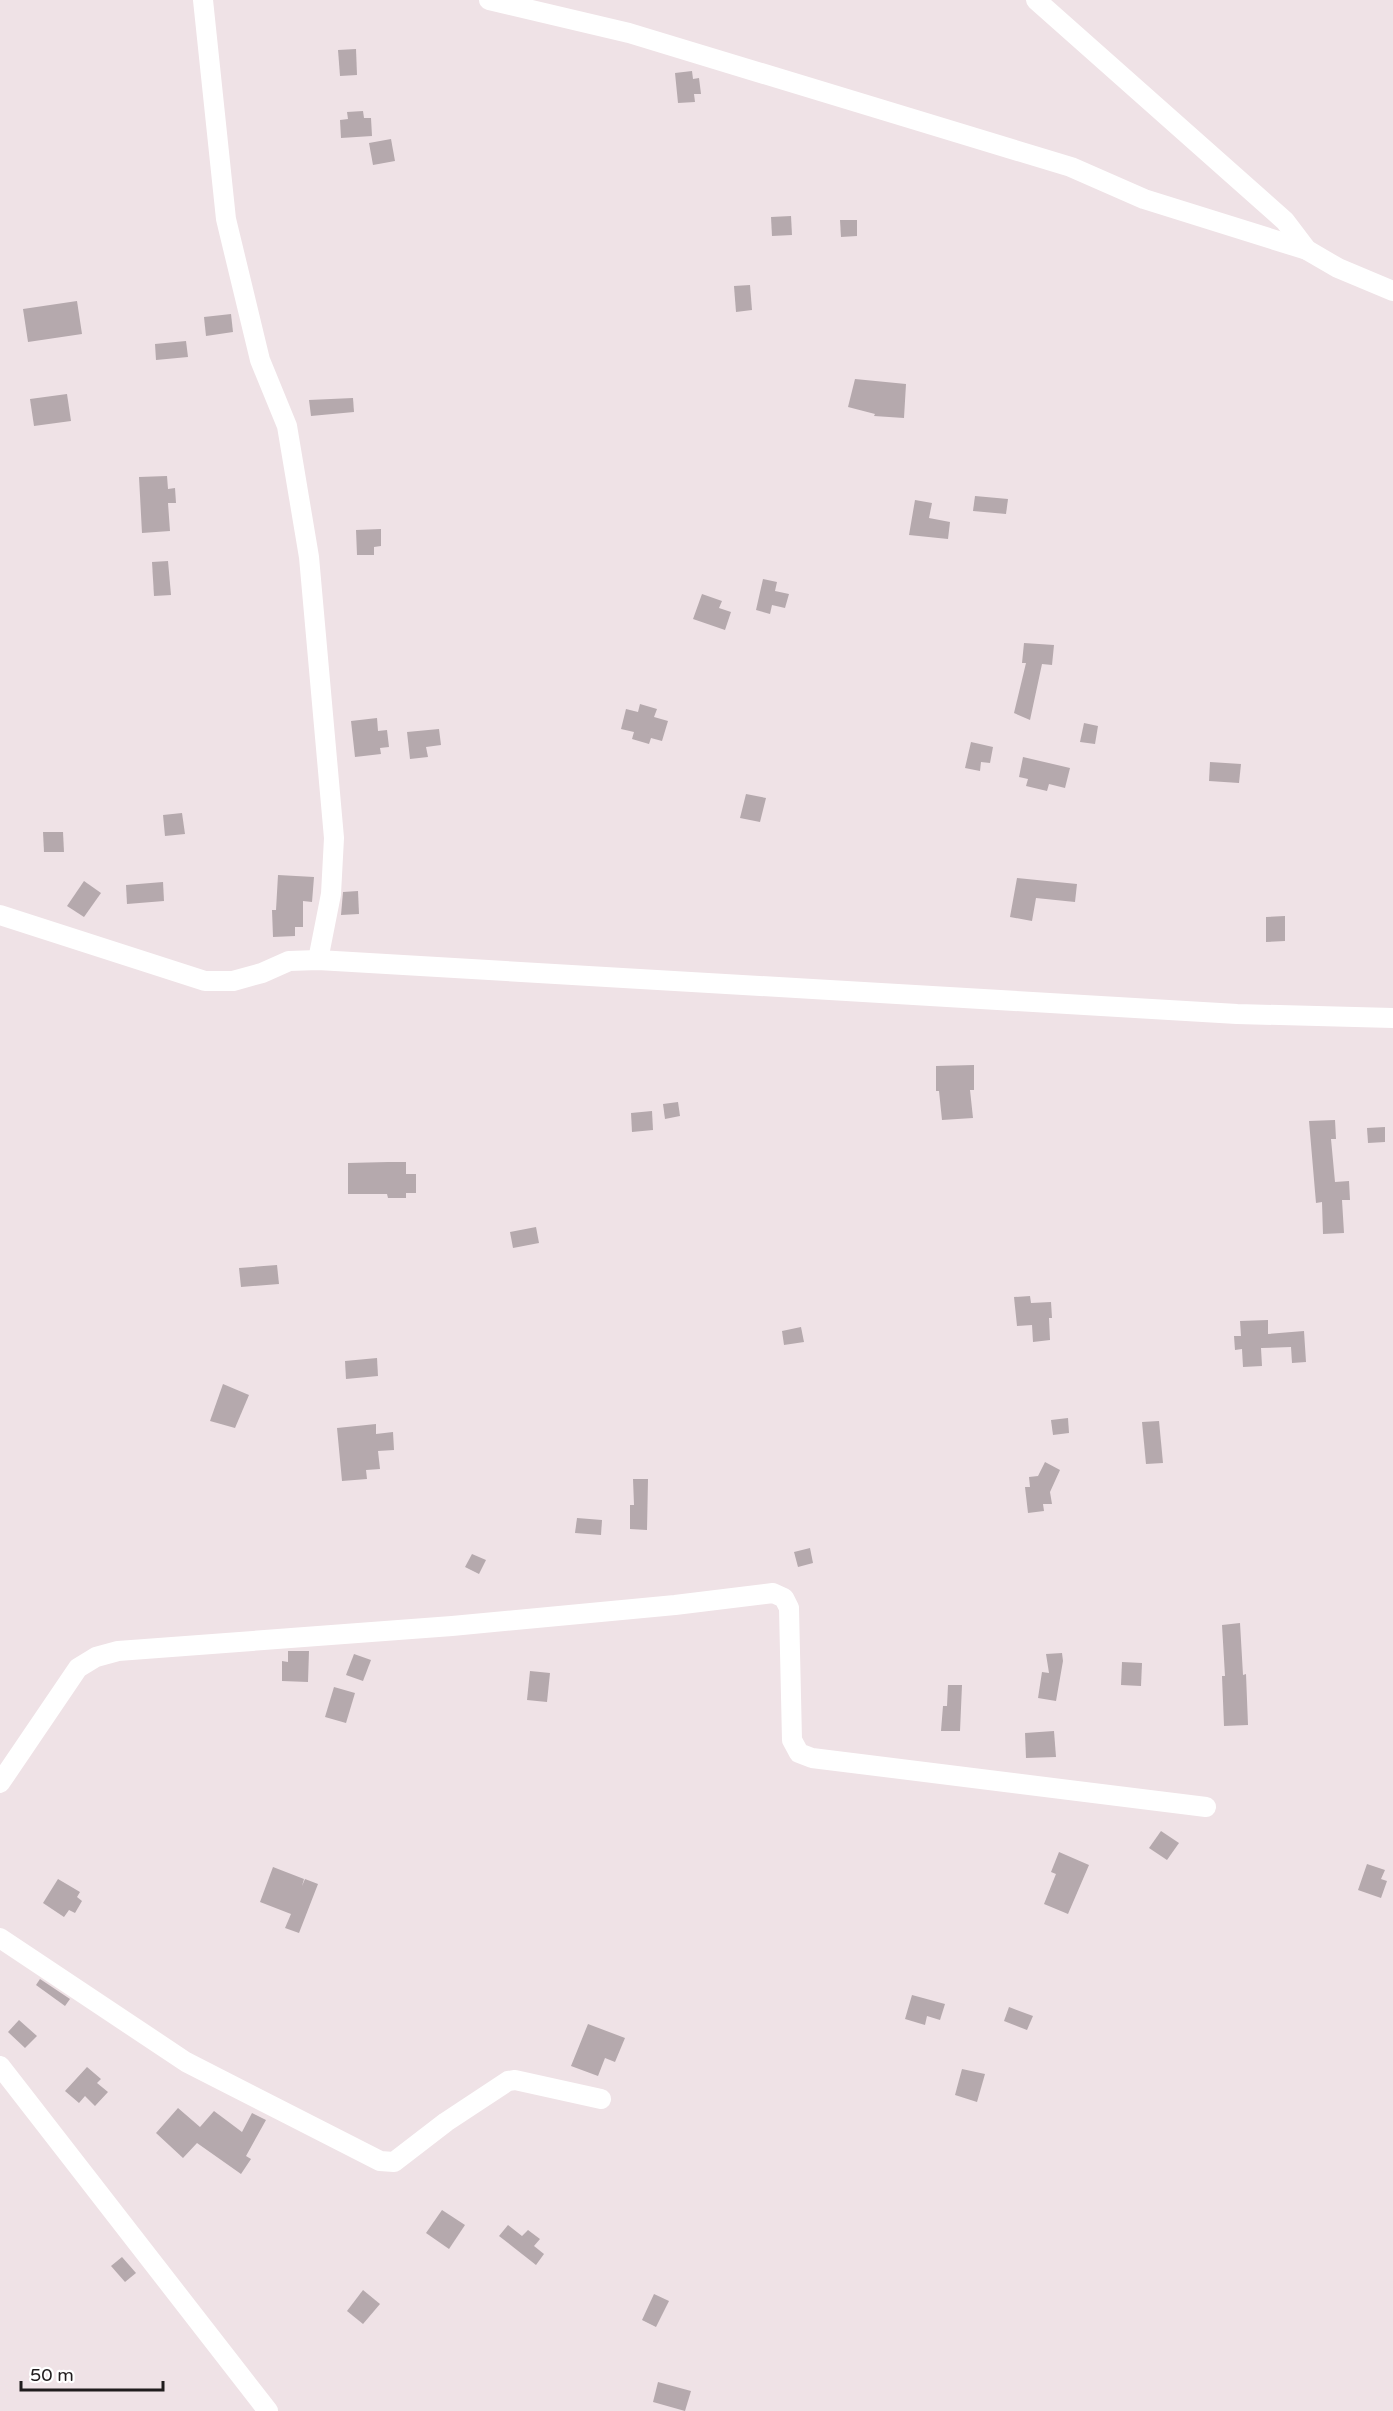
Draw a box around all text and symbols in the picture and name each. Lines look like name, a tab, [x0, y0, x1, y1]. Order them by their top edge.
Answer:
scale bar	[21, 2354, 164, 2392]
text: 50 m	[30, 2364, 74, 2386]

